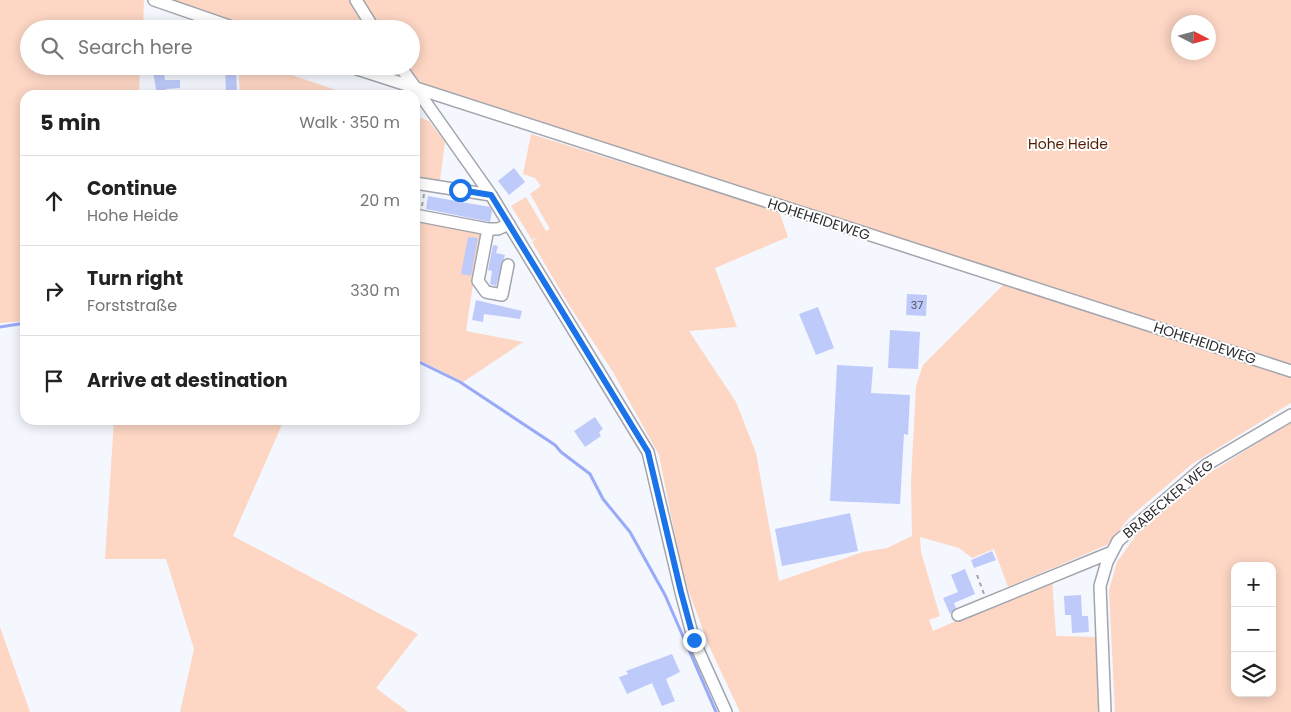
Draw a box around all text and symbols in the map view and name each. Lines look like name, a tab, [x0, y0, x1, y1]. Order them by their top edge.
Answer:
north arrow	[1171, 15, 1216, 60]
search box	[20, 20, 420, 75]
icon: search	[38, 34, 66, 62]
text: Search here	[78, 34, 192, 61]
text: 5 min	[40, 108, 101, 137]
text: Walk · 350 m	[299, 111, 400, 134]
park label: Hohe Heide	[1028, 134, 1108, 154]
text: Continue	[87, 175, 177, 202]
route start	[449, 179, 472, 202]
icon: ahead	[40, 187, 68, 215]
text: 20 m	[360, 189, 400, 212]
street label: HOHEHEIDEWEG	[765, 193, 873, 245]
text: Hohe Heide	[87, 204, 178, 227]
text: Turn right	[87, 265, 183, 292]
icon: right	[40, 277, 68, 305]
text: 330 m	[350, 279, 400, 302]
text: Forststraße	[87, 294, 177, 317]
house number: 37	[911, 297, 923, 313]
street label: HOHEHEIDEWEG	[1151, 317, 1259, 369]
icon: arrive	[40, 367, 68, 395]
text: Arrive at destination	[87, 367, 288, 394]
street label: BRABECKER WEG	[1118, 455, 1218, 543]
map controls	[1231, 562, 1276, 697]
button: +	[1231, 562, 1276, 607]
button: −	[1231, 607, 1276, 652]
route end	[683, 629, 706, 652]
button: layers	[1231, 652, 1276, 697]

